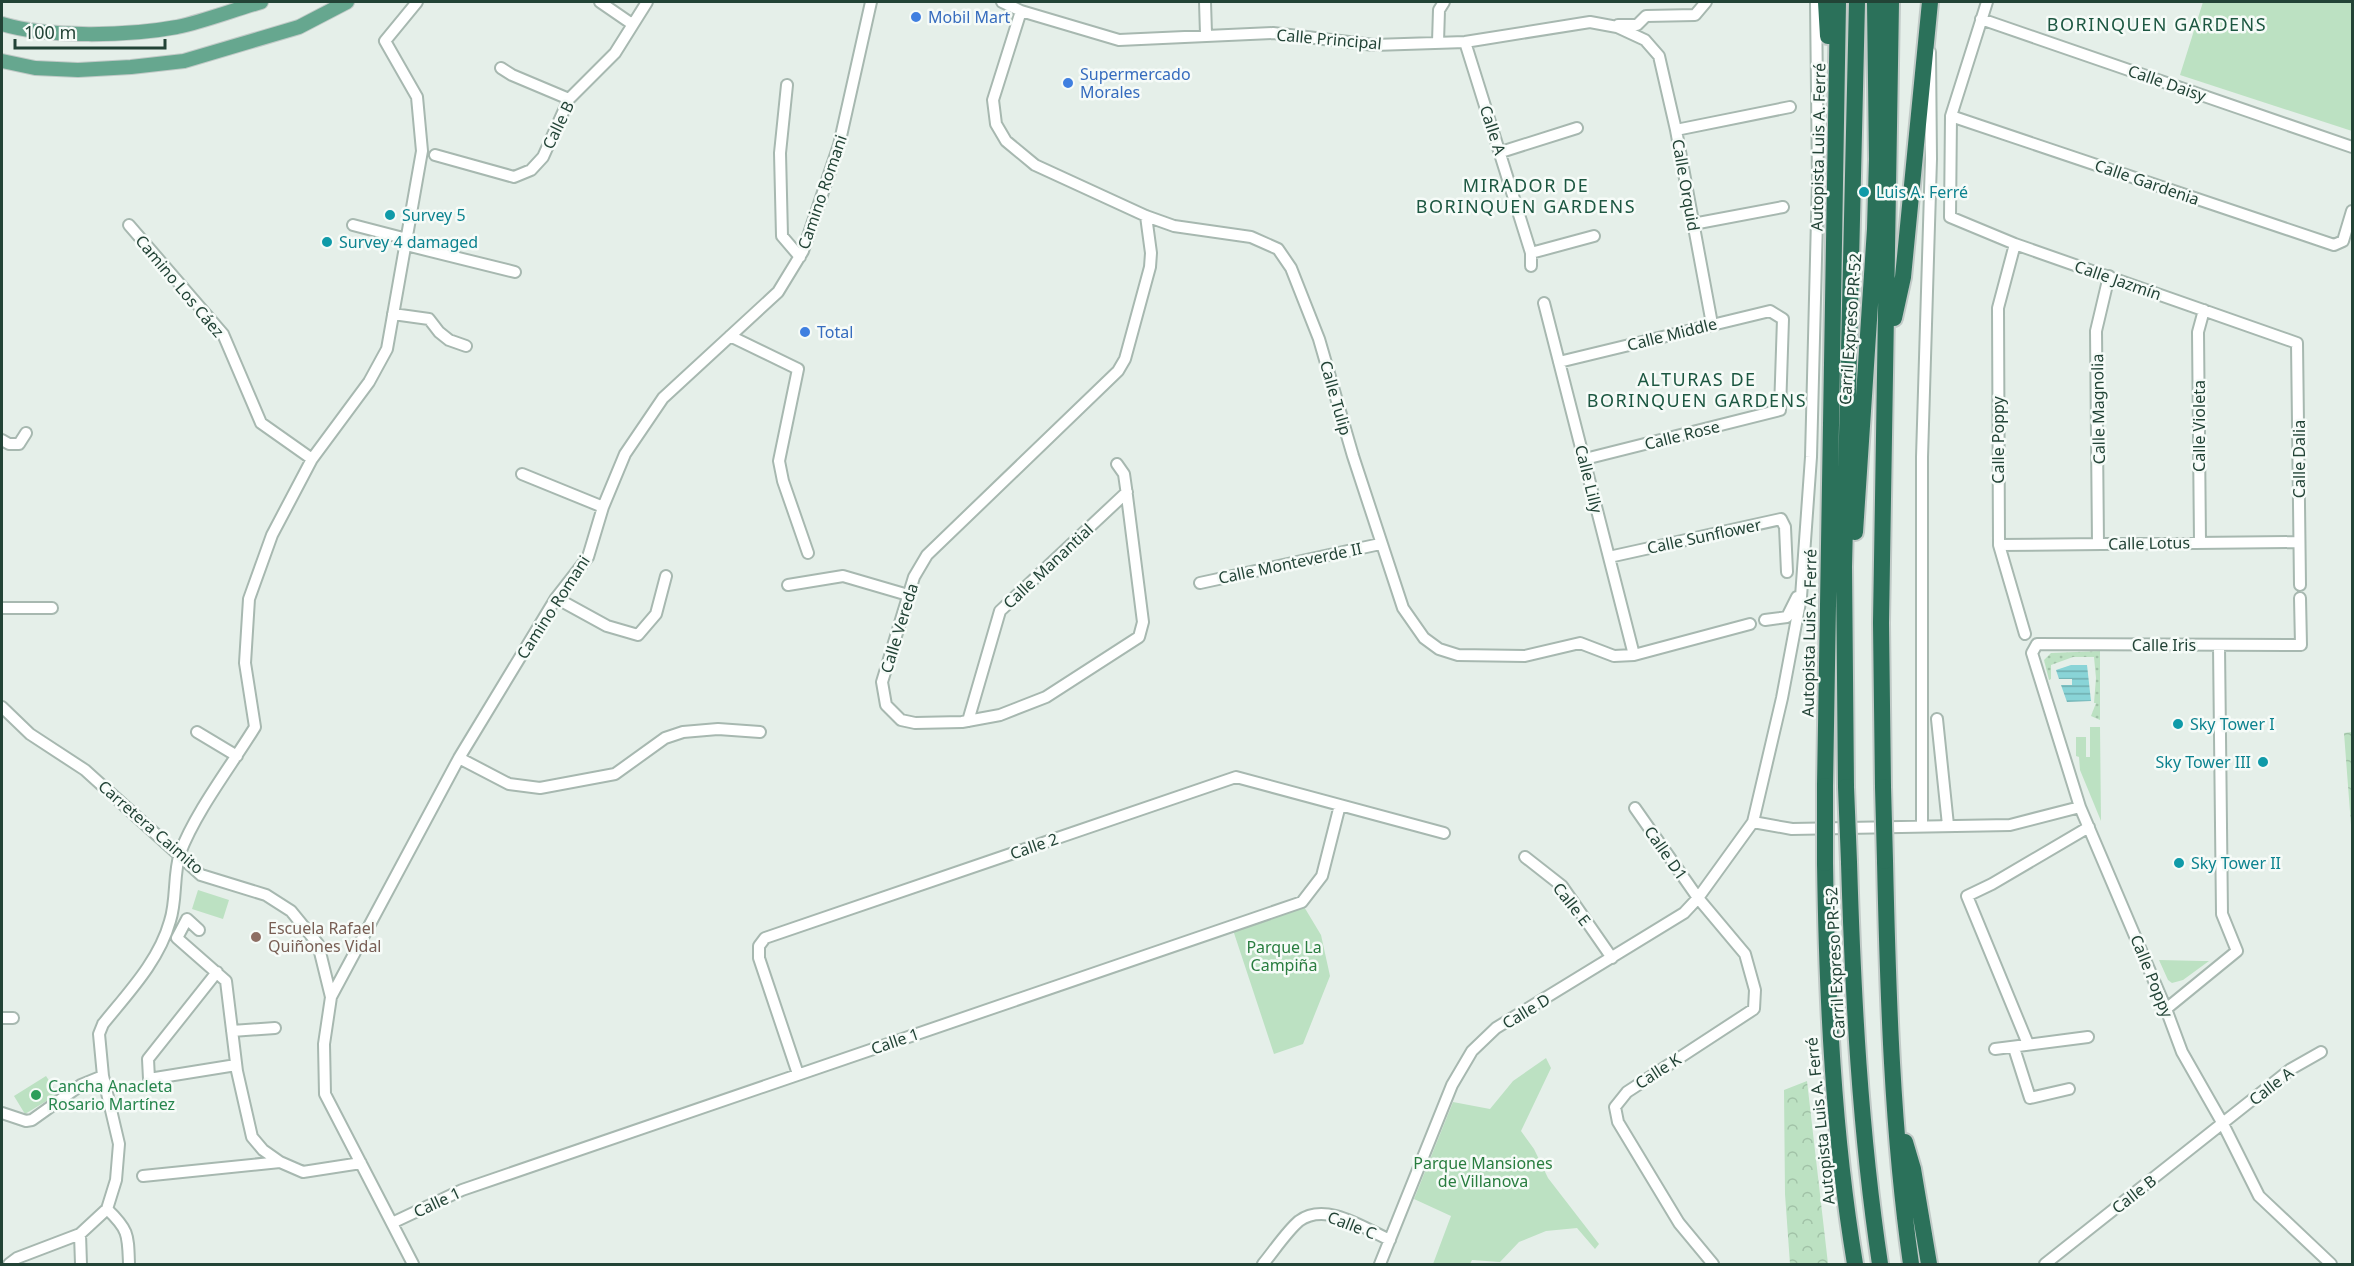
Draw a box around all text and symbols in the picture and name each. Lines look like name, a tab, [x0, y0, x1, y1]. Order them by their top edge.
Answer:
place label: Mobil Mart	[928, 6, 1011, 28]
marker: Mobil Mart	[909, 10, 923, 24]
scale bar	[15, 12, 165, 50]
district label: BORINQUEN GARDENS	[2047, 12, 2267, 36]
text: 100 m	[24, 20, 76, 44]
street label: Calle Principal	[1275, 23, 1383, 55]
street label: Calle Daisy	[2125, 59, 2210, 107]
place label: Supermercado Morales	[1080, 63, 1191, 103]
street label: Autopista Luis A. Ferré	[1806, 63, 1830, 231]
marker: Supermercado Morales	[1061, 76, 1075, 90]
street label: Calle B	[537, 97, 579, 153]
street label: Calle A	[1475, 102, 1512, 158]
street label: Camino Romani	[792, 132, 852, 252]
street label: Calle Orquid	[1667, 137, 1705, 233]
street label: Calle Gardenia	[2092, 154, 2202, 210]
district label: MIRADOR DE BORINQUEN GARDENS	[1416, 173, 1636, 218]
place label: Luis A. Ferré	[1876, 181, 1968, 203]
marker: Luis A. Ferré	[1857, 185, 1871, 199]
place label: Survey 5	[402, 204, 466, 226]
marker: Survey 5	[383, 208, 397, 222]
street label: Camino Los Cáez	[131, 230, 229, 342]
place label: Survey 4 damaged	[339, 231, 478, 253]
marker: Survey 4 damaged	[320, 235, 334, 249]
street label: Carril Expreso PR-52	[1834, 253, 1866, 405]
street label: Calle Jazmín	[2072, 255, 2164, 305]
street label: Calle Middle	[1625, 312, 1719, 356]
place label: Total	[817, 321, 853, 343]
marker: Total	[798, 325, 812, 339]
street label: Calle Magnolia	[2086, 353, 2110, 465]
street label: Calle Tulip	[1315, 358, 1357, 438]
district label: ALTURAS DE BORINQUEN GARDENS	[1587, 367, 1807, 412]
street label: Calle Violeta	[2188, 380, 2210, 472]
street label: Calle Poppy	[1987, 395, 2009, 484]
street label: Calle Rose	[1642, 415, 1722, 455]
street label: Calle Dalia	[2288, 420, 2310, 498]
street label: Calle Lilly	[1570, 443, 1608, 516]
street label: Calle Sunflower	[1645, 513, 1764, 559]
street label: Calle Manantial	[998, 518, 1098, 614]
street label: Calle Lotus	[2108, 531, 2190, 555]
street label: Calle Monteverde II	[1216, 537, 1364, 589]
street label: Autopista Luis A. Ferré	[1797, 549, 1821, 717]
street label: Camino Romani	[511, 551, 595, 663]
street label: Calle Vereda	[875, 580, 923, 676]
street label: Calle Iris	[2132, 634, 2196, 656]
place label: Sky Tower I	[2190, 713, 2275, 735]
marker: Sky Tower I	[2171, 717, 2185, 731]
place label: Sky Tower III	[2156, 751, 2251, 773]
marker: Sky Tower III	[2256, 755, 2270, 769]
street label: Carretera Caimito	[94, 775, 208, 879]
street label: Calle D1	[1639, 822, 1693, 884]
street label: Calle 2	[1007, 828, 1061, 864]
place label: Sky Tower II	[2191, 852, 2281, 874]
marker: Sky Tower II	[2172, 856, 2186, 870]
street label: Calle E	[1548, 878, 1596, 930]
street label: Carril Expreso PR-52	[1820, 887, 1850, 1039]
place label: Escuela Rafael Quiñones Vidal	[268, 917, 382, 957]
marker: Escuela Rafael Quiñones Vidal	[249, 930, 263, 944]
street label: Calle Poppy	[2125, 931, 2179, 1021]
park label: Parque La Campiña	[1246, 936, 1322, 976]
street label: Calle D	[1498, 988, 1554, 1034]
street label: Calle 1	[868, 1023, 922, 1059]
street label: Autopista Luis A. Ferré	[1800, 1036, 1840, 1206]
street label: Calle K	[1631, 1048, 1685, 1094]
street label: Calle A	[2244, 1061, 2298, 1110]
place label: Cancha Anacleta Rosario Martínez	[48, 1075, 175, 1115]
marker: Cancha Anacleta Rosario Martínez	[29, 1088, 43, 1102]
park label: Parque Mansiones de Villanova	[1413, 1152, 1553, 1192]
street label: Calle B	[2107, 1170, 2161, 1218]
street label: Calle 1	[410, 1182, 464, 1222]
street label: Calle C	[1324, 1206, 1380, 1244]

